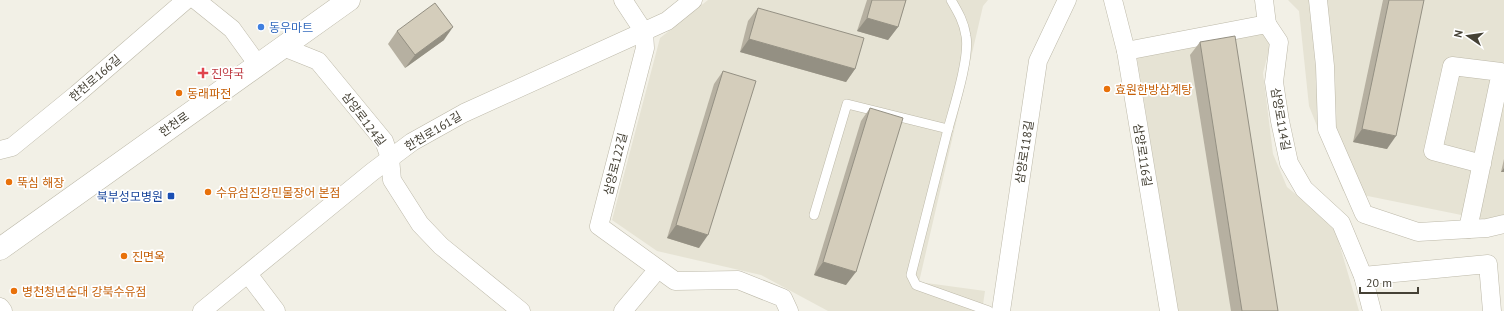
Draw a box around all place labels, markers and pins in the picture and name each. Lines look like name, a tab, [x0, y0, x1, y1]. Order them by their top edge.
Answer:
place label: 동우마트	[269, 20, 313, 35]
marker: 동우마트	[256, 22, 266, 32]
place label: 진약국	[211, 66, 244, 81]
marker: 진약국	[198, 68, 208, 78]
place label: 효원한방삼계탕	[1115, 82, 1192, 97]
marker: 효원한방삼계탕	[1102, 84, 1112, 94]
place label: 동래파전	[187, 86, 231, 101]
marker: 동래파전	[174, 88, 184, 98]
place label: 뚝심 해장	[17, 175, 64, 190]
marker: 뚝심 해장	[4, 177, 14, 187]
place label: 수유섬진강민물장어 본점	[216, 185, 341, 200]
marker: 수유섬진강민물장어 본점	[203, 187, 213, 197]
place label: 북부성모병원	[97, 189, 163, 204]
marker: 북부성모병원	[166, 191, 176, 201]
place label: 진면옥	[132, 249, 165, 264]
marker: 진면옥	[119, 251, 129, 261]
place label: 병천청년순대 강북수유점	[22, 284, 147, 299]
marker: 병천청년순대 강북수유점	[9, 286, 19, 296]

